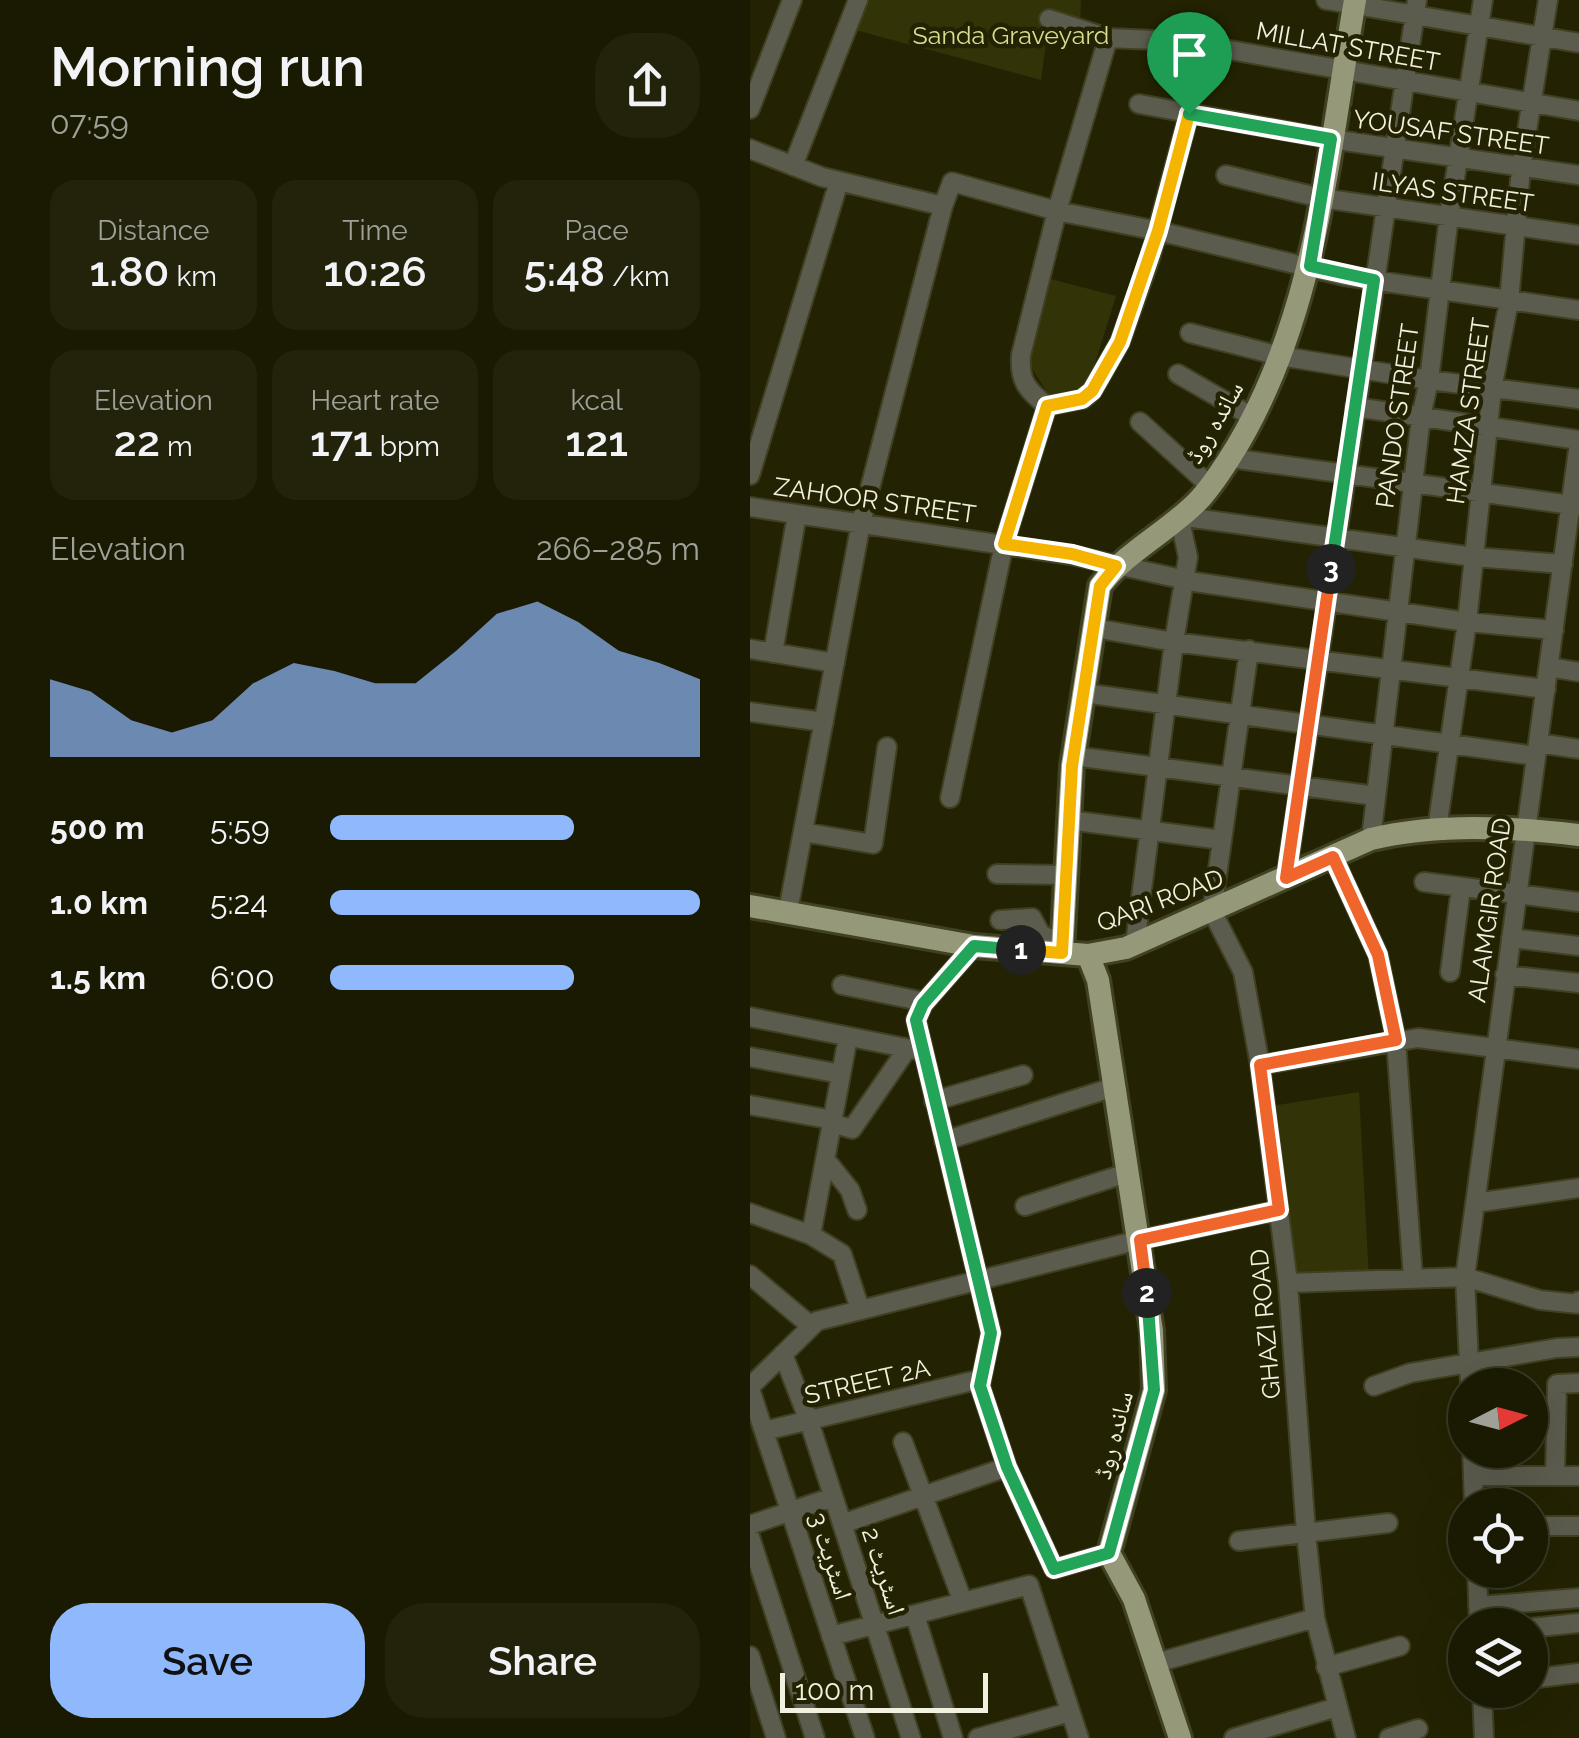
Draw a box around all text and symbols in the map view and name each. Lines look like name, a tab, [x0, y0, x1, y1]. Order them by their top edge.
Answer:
pin	[1147, 12, 1232, 115]
street label: MILLAT STREET	[1254, 15, 1442, 77]
park label: Sanda Graveyard	[913, 20, 1109, 50]
icon: arrive	[1162, 27, 1217, 82]
button: share	[595, 33, 700, 138]
text: Morning run	[50, 34, 365, 99]
street label: YOUSAF STREET	[1351, 103, 1551, 161]
text: 07:59	[50, 104, 129, 141]
street label: ILYAS STREET	[1370, 166, 1536, 218]
text: Distance	[97, 214, 209, 247]
text: Time	[342, 214, 408, 247]
text: Pace	[565, 214, 629, 247]
text: 1.80	[90, 247, 169, 296]
text: 10:26	[323, 247, 427, 296]
text: 5:48	[524, 247, 605, 296]
text: km	[169, 260, 217, 293]
text: /km	[605, 260, 670, 293]
street label: HAMZA STREET	[1440, 316, 1496, 506]
street label: PANDO STREET	[1369, 322, 1425, 510]
street label: ساندہ روڈ	[1179, 376, 1249, 468]
text: Elevation	[94, 384, 213, 417]
text: Heart rate	[311, 384, 439, 417]
text: kcal	[570, 384, 623, 417]
text: 22	[114, 417, 160, 466]
text: 171	[310, 417, 373, 466]
text: 121	[565, 417, 628, 466]
text: m	[160, 430, 193, 463]
text: bpm	[373, 430, 440, 463]
street label: ZAHOOR STREET	[772, 471, 978, 529]
text: Elevation	[50, 530, 186, 567]
text: 266–285 m	[536, 530, 700, 567]
pin: 3	[1306, 544, 1356, 594]
text: 3	[1323, 552, 1339, 585]
text: 500 m	[50, 809, 145, 846]
text: 5:59	[210, 809, 270, 846]
street label: ALAMGIR ROAD	[1461, 816, 1517, 1004]
street label: QARI ROAD	[1092, 862, 1228, 938]
text: 1.0 km	[50, 884, 148, 921]
text: 5:24	[210, 884, 268, 921]
pin: 1	[996, 925, 1046, 975]
text: 1	[1014, 933, 1028, 966]
text: 1.5 km	[50, 959, 146, 996]
text: 6:00	[210, 959, 274, 996]
street label: GHAZI ROAD	[1243, 1248, 1287, 1400]
pin: 2	[1122, 1268, 1172, 1318]
text: 2	[1139, 1276, 1155, 1309]
street label: STREET 2A	[801, 1352, 933, 1410]
north arrow	[1448, 1368, 1548, 1468]
map controls	[1448, 1368, 1548, 1708]
street label: ساندہ روڈ	[1087, 1388, 1139, 1482]
button: locate	[1448, 1488, 1548, 1588]
street label: اسٹریٹ 3	[803, 1508, 859, 1604]
street label: اسٹریٹ 2	[856, 1524, 912, 1618]
button: Save	[50, 1603, 365, 1718]
button: Share	[385, 1603, 700, 1718]
button: layers	[1448, 1608, 1548, 1708]
scale bar	[780, 1668, 988, 1712]
text: 100 m	[795, 1674, 874, 1707]

